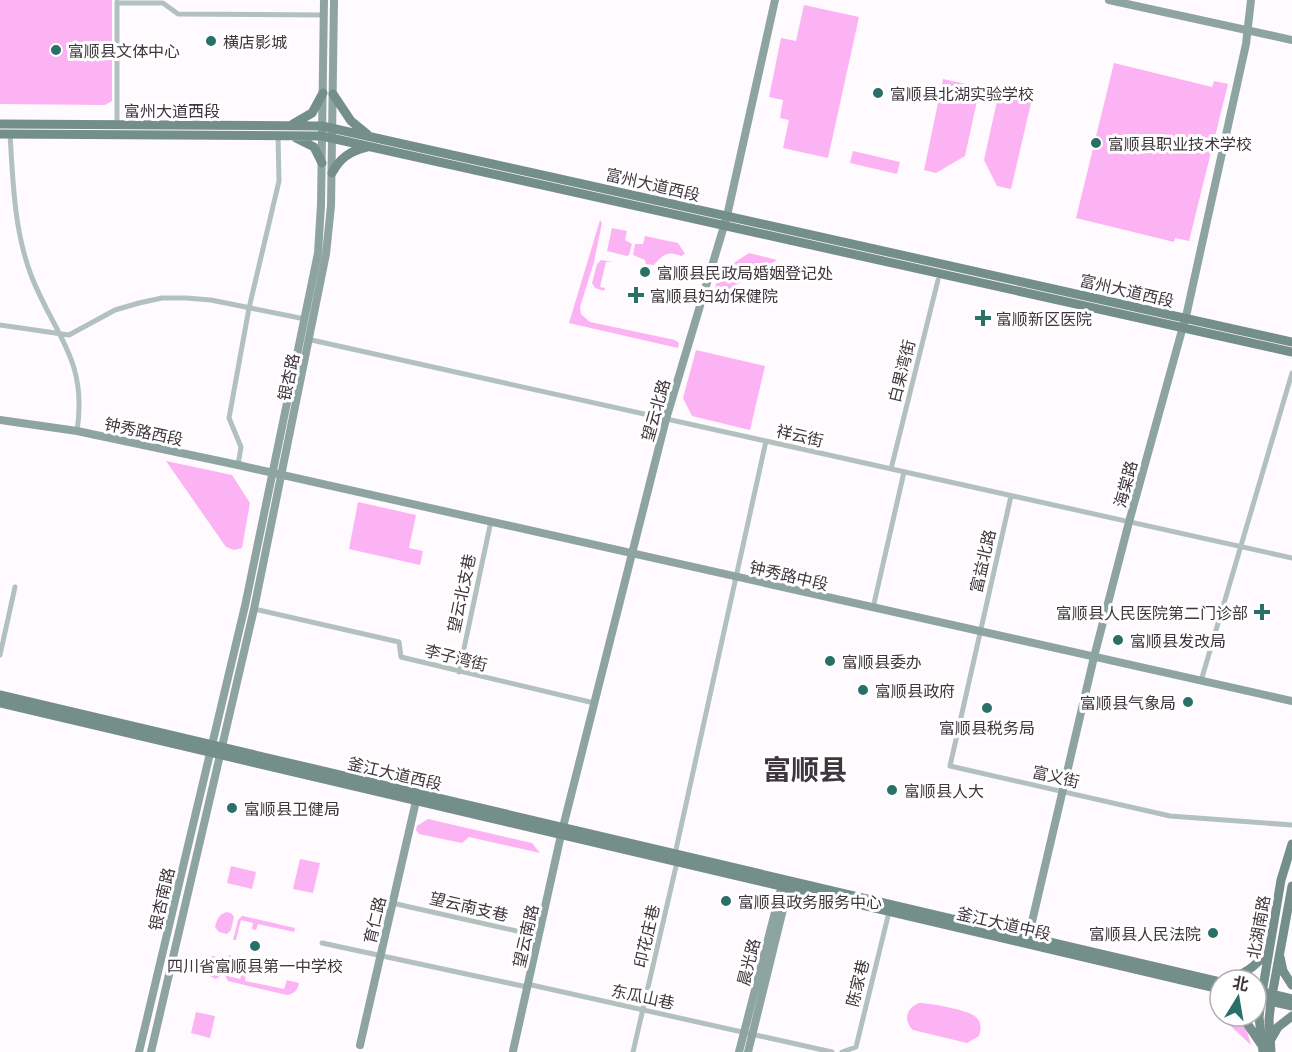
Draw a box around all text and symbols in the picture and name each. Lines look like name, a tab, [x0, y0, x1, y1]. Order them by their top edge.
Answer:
place label: 横店影城	[223, 32, 287, 51]
marker: 横店影城	[204, 34, 218, 48]
place label: 富顺县文体中心	[68, 41, 180, 60]
marker: 富顺县文体中心	[49, 43, 63, 57]
place label: 富顺县北湖实验学校	[890, 84, 1034, 103]
marker: 富顺县北湖实验学校	[871, 86, 885, 100]
street label: 富州大道西段	[124, 101, 220, 120]
place label: 富顺县职业技术学校	[1108, 134, 1252, 153]
marker: 富顺县职业技术学校	[1089, 136, 1103, 150]
street label: 富州大道西段	[604, 164, 702, 204]
place label: 富顺县民政局婚姻登记处	[657, 263, 833, 282]
marker: 富顺县民政局婚姻登记处	[638, 265, 652, 279]
street label: 富州大道西段	[1078, 270, 1176, 310]
marker: 富顺县妇幼保健院	[627, 286, 645, 304]
place label: 富顺县妇幼保健院	[650, 286, 778, 305]
marker: 富顺新区医院	[974, 309, 992, 327]
place label: 富顺新区医院	[996, 309, 1092, 328]
street label: 白果湾街	[884, 338, 918, 404]
street label: 银杏路	[274, 352, 302, 402]
street label: 望云北路	[637, 377, 673, 443]
street label: 钟秀路西段	[103, 413, 185, 449]
street label: 祥云街	[774, 420, 826, 450]
street label: 海棠路	[1110, 458, 1140, 510]
street label: 富益北路	[966, 528, 998, 594]
street label: 望云北支巷	[443, 552, 479, 634]
street label: 钟秀路中段	[748, 557, 830, 593]
place label: 富顺县人民医院第二门诊部	[1056, 603, 1248, 622]
marker: 富顺县人民医院第二门诊部	[1253, 603, 1271, 621]
place label: 富顺县发改局	[1130, 631, 1226, 650]
marker: 富顺县发改局	[1111, 633, 1125, 647]
street label: 李子湾街	[423, 640, 489, 674]
place label: 富顺县委办	[842, 652, 922, 671]
marker: 富顺县委办	[823, 654, 837, 668]
place label: 富顺县政府	[875, 681, 955, 700]
marker: 富顺县政府	[856, 683, 870, 697]
place label: 富顺县气象局	[1080, 693, 1176, 712]
marker: 富顺县气象局	[1181, 695, 1195, 709]
marker: 富顺县税务局	[980, 701, 994, 715]
place label: 富顺县税务局	[939, 718, 1035, 737]
district label: 富顺县	[763, 752, 847, 786]
street label: 釜江大道西段	[346, 753, 444, 793]
street label: 富义街	[1030, 761, 1082, 791]
place label: 富顺县人大	[904, 781, 984, 800]
marker: 富顺县人大	[885, 783, 899, 797]
place label: 富顺县卫健局	[244, 799, 340, 818]
marker: 富顺县卫健局	[225, 801, 239, 815]
street label: 银杏南路	[145, 866, 177, 932]
street label: 望云南支巷	[428, 888, 510, 924]
place label: 富顺县政务服务中心	[738, 892, 882, 911]
street label: 育仁路	[359, 894, 389, 946]
marker: 富顺县政务服务中心	[719, 894, 733, 908]
street label: 北湖南路	[1243, 894, 1273, 960]
street label: 望云南路	[509, 903, 541, 969]
street label: 印花庄巷	[630, 903, 662, 969]
street label: 釜江大道中段	[955, 903, 1053, 943]
place label: 富顺县人民法院	[1089, 924, 1201, 943]
marker: 富顺县人民法院	[1206, 926, 1220, 940]
street label: 晨光路	[733, 936, 763, 988]
marker: 四川省富顺县第一中学校	[248, 939, 262, 953]
place label: 四川省富顺县第一中学校	[167, 956, 343, 975]
street label: 陈家巷	[842, 957, 872, 1009]
north arrow	[1208, 968, 1268, 1028]
text: 北	[1231, 972, 1251, 994]
street label: 东瓜山巷	[610, 980, 676, 1012]

